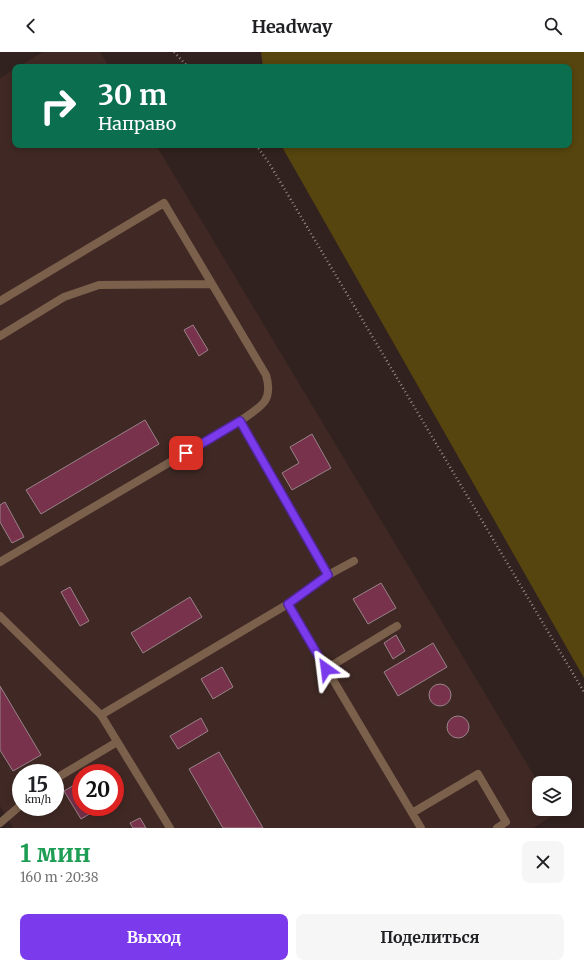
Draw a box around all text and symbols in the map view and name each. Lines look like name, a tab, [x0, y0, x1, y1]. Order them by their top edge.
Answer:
icon: back	[20, 15, 42, 37]
text: Headway	[251, 15, 333, 38]
icon: search	[542, 15, 564, 37]
text: 30 m	[98, 77, 167, 113]
icon: right	[32, 80, 84, 132]
text: Направо	[98, 112, 176, 135]
pin	[169, 436, 203, 470]
icon: arrive	[175, 442, 197, 464]
position arrow	[305, 648, 347, 690]
speed limit sign: 20	[72, 764, 124, 816]
text: 15	[28, 772, 48, 797]
map controls	[532, 776, 572, 816]
button: layers	[532, 776, 572, 816]
text: km/h	[25, 793, 51, 806]
text: 1 мин	[20, 838, 91, 869]
button: close	[522, 841, 564, 883]
text: 160 m · 20:38	[20, 869, 99, 886]
button: Выход	[20, 914, 288, 960]
button: Поделиться	[296, 914, 564, 960]

